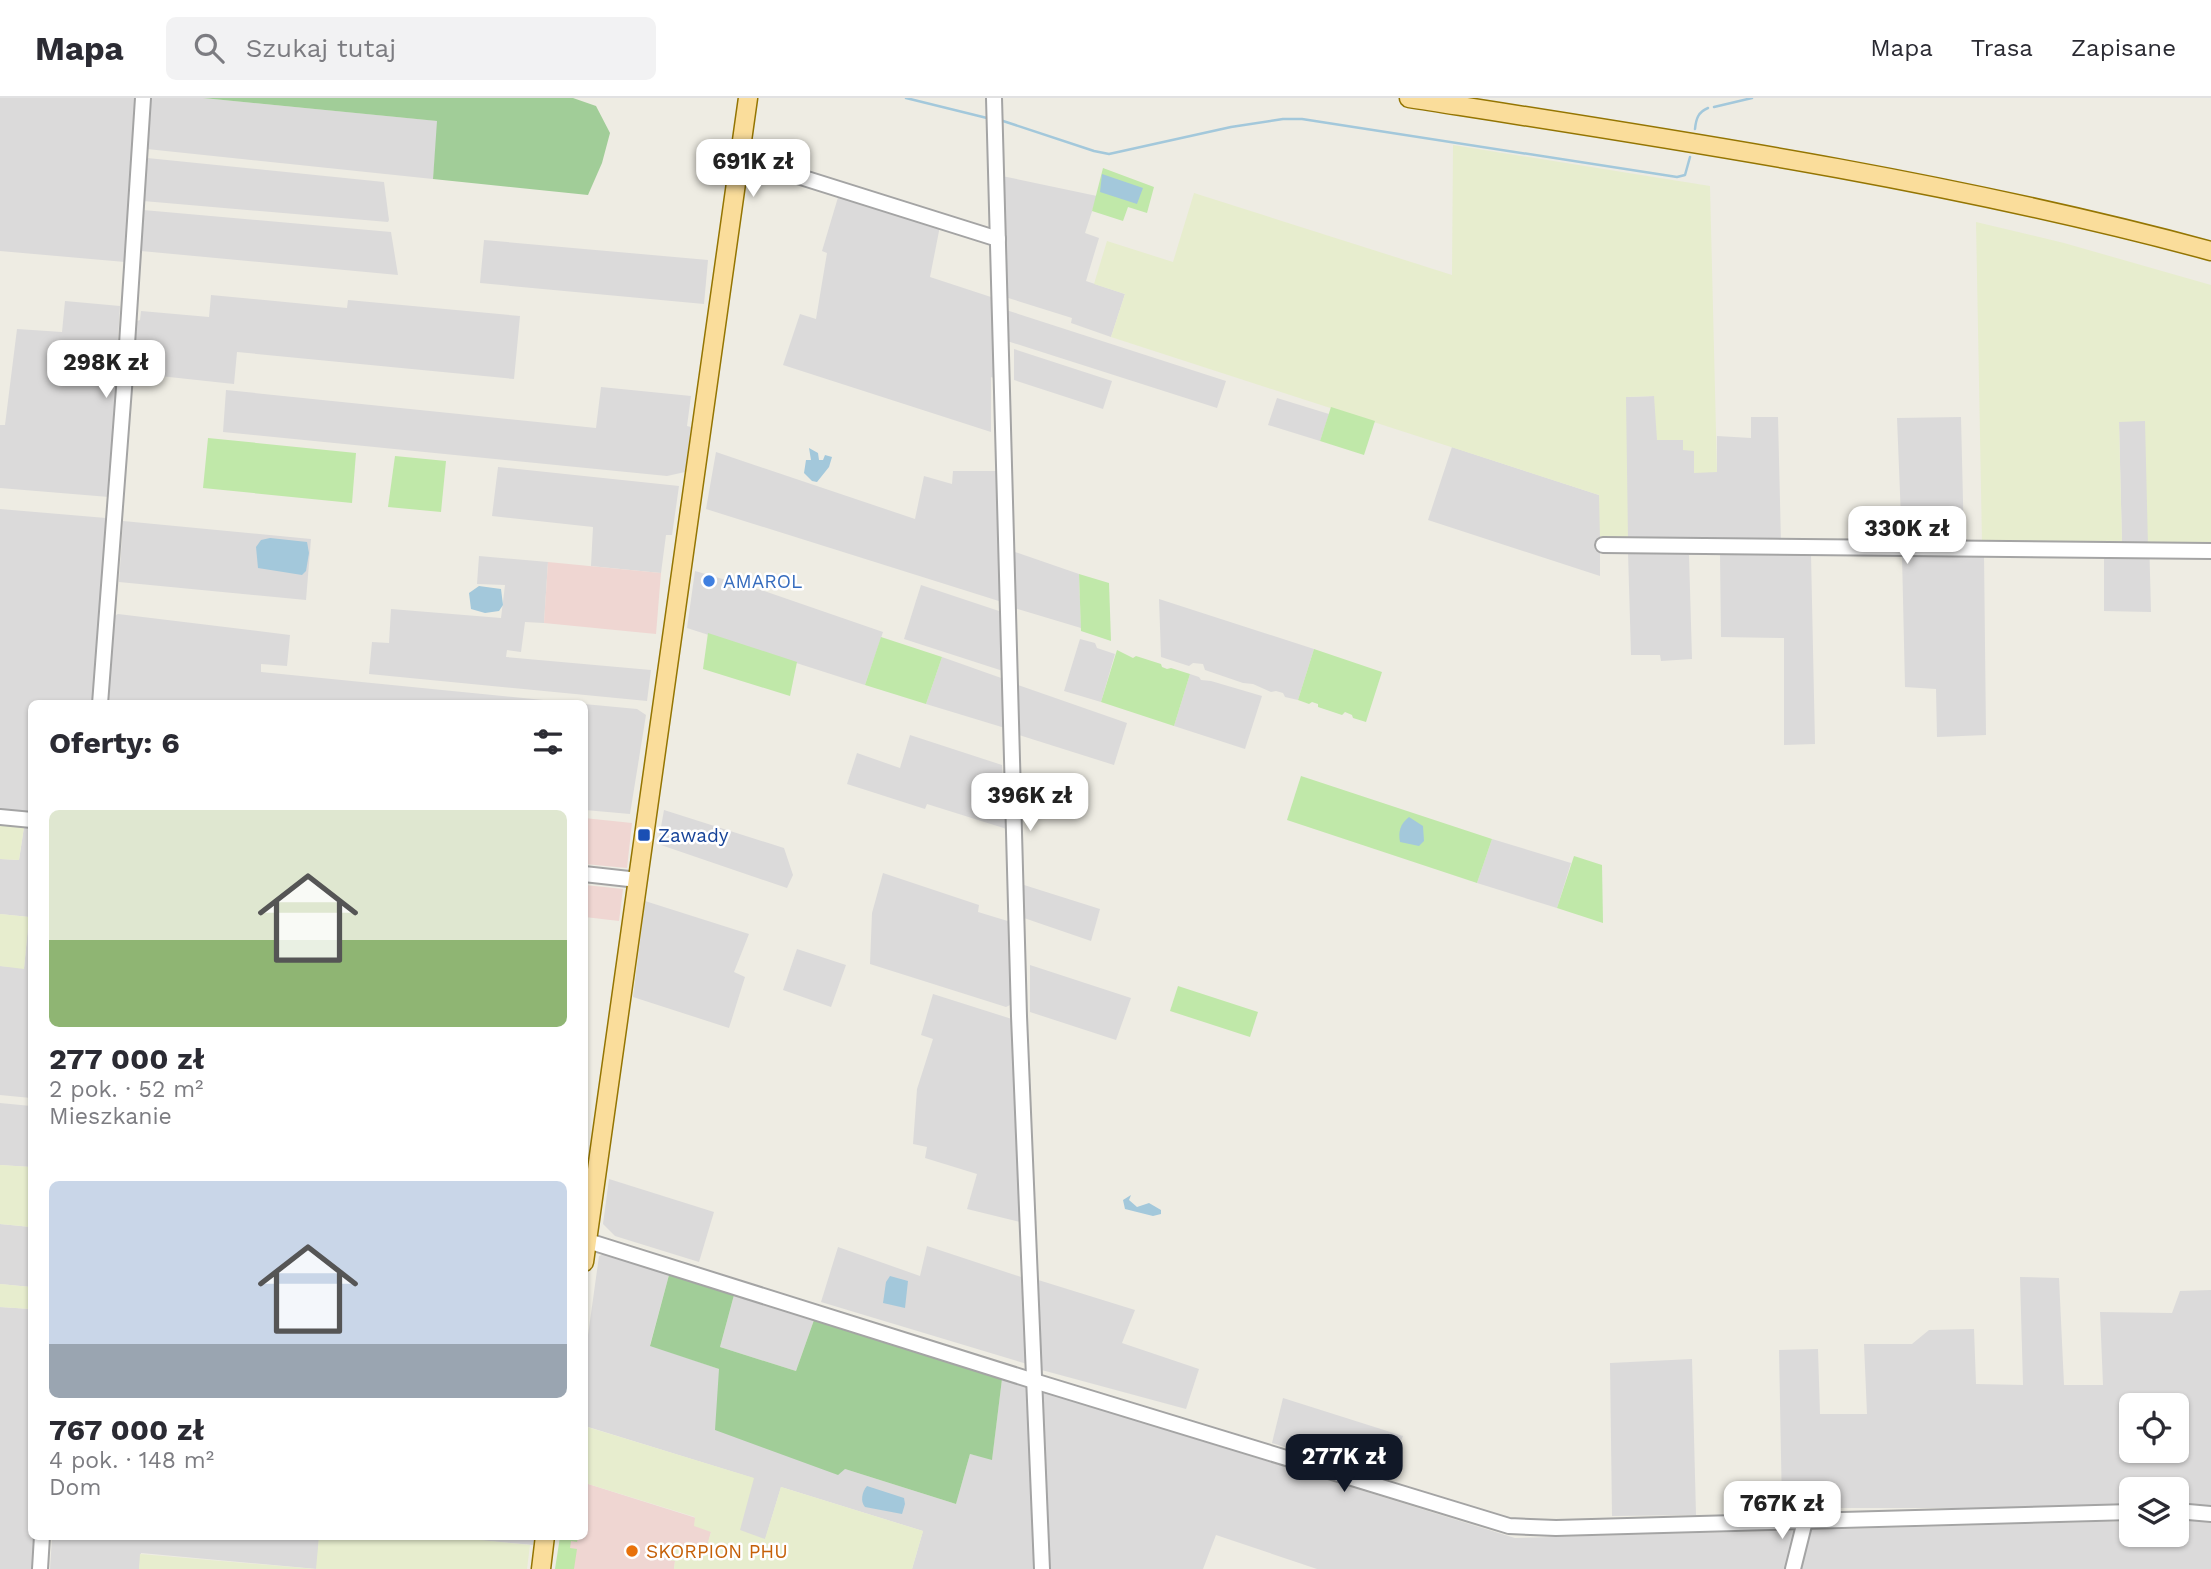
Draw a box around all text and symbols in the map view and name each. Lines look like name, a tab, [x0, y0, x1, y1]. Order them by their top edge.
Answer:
search box	[166, 17, 656, 80]
text: Mapa	[35, 29, 124, 68]
icon: search	[190, 29, 228, 67]
text: Szukaj tutaj	[246, 33, 396, 63]
text: Mapa	[1870, 34, 1933, 62]
text: Trasa	[1971, 34, 2033, 62]
text: Zapisane	[2071, 34, 2176, 62]
pin: 691K zł	[688, 140, 818, 199]
text: 691K zł	[712, 148, 794, 175]
pin: 298K zł	[41, 341, 171, 400]
text: 298K zł	[63, 349, 149, 376]
pin: 330K zł	[1842, 506, 1972, 566]
text: 330K zł	[1864, 515, 1950, 542]
place label: AMAROL	[723, 570, 802, 593]
marker: AMAROL	[701, 573, 717, 589]
icon: filters	[529, 723, 567, 761]
text: Oferty: 6	[49, 725, 180, 760]
pin: 396K zł	[965, 774, 1095, 833]
text: 396K zł	[987, 782, 1073, 809]
place label: Zawady	[658, 824, 729, 847]
marker: Zawady	[636, 827, 652, 843]
icon: home	[245, 855, 371, 981]
text: 277 000 zł	[49, 1041, 205, 1076]
text: 2 pok. · 52 m²	[49, 1076, 203, 1103]
text: Mieszkanie	[49, 1103, 172, 1130]
icon: home	[245, 1226, 371, 1352]
map controls	[2119, 1393, 2189, 1547]
button: locate	[2119, 1393, 2189, 1463]
text: 767 000 zł	[49, 1412, 204, 1447]
pin: 277K zł	[1279, 1434, 1409, 1494]
text: 277K zł	[1302, 1443, 1386, 1470]
text: 4 pok. · 148 m²	[49, 1447, 214, 1474]
text: Dom	[49, 1474, 101, 1501]
button: layers	[2119, 1477, 2189, 1547]
pin: 767K zł	[1717, 1482, 1847, 1541]
text: 767K zł	[1740, 1490, 1824, 1517]
place label: SKORPION PHU	[646, 1540, 788, 1563]
marker: SKORPION PHU	[624, 1543, 640, 1559]

